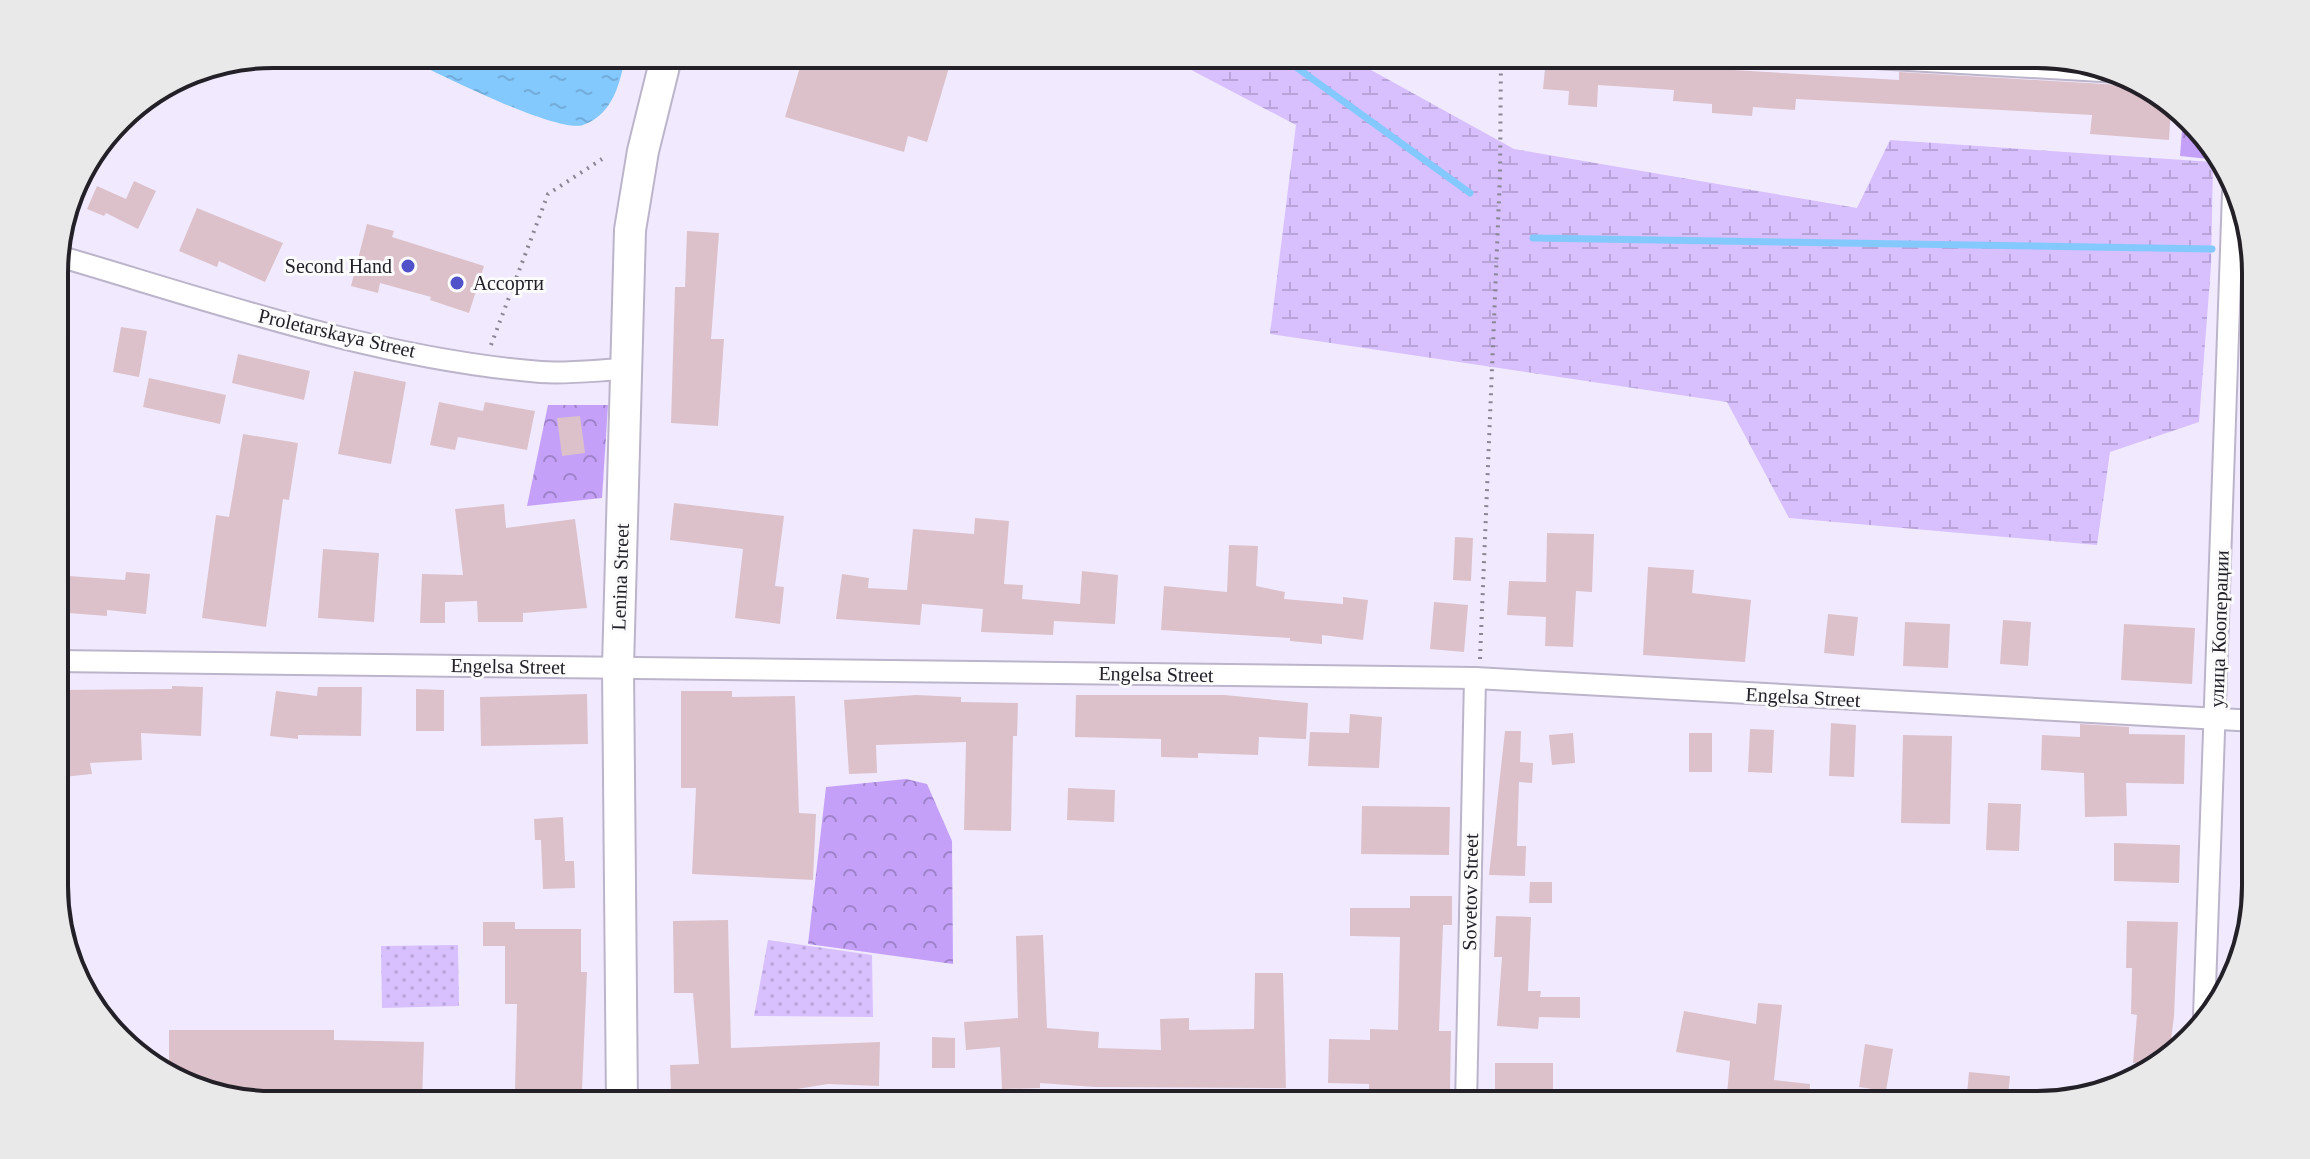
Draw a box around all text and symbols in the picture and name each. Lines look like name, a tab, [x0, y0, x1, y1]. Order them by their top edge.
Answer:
place label: Second Hand	[285, 255, 392, 277]
marker: Second Hand	[399, 257, 417, 275]
place label: Ассорти	[473, 272, 544, 295]
marker: Ассорти	[448, 274, 466, 292]
street label: Proletarskaya Street	[256, 304, 418, 363]
street label: Lenina Street	[607, 523, 633, 631]
street label: улица Кооперации	[2205, 550, 2234, 708]
street label: Engelsa Street	[450, 654, 566, 679]
street label: Engelsa Street	[1098, 662, 1214, 687]
street label: Engelsa Street	[1745, 683, 1861, 712]
street label: Sovetov Street	[1458, 833, 1482, 951]

